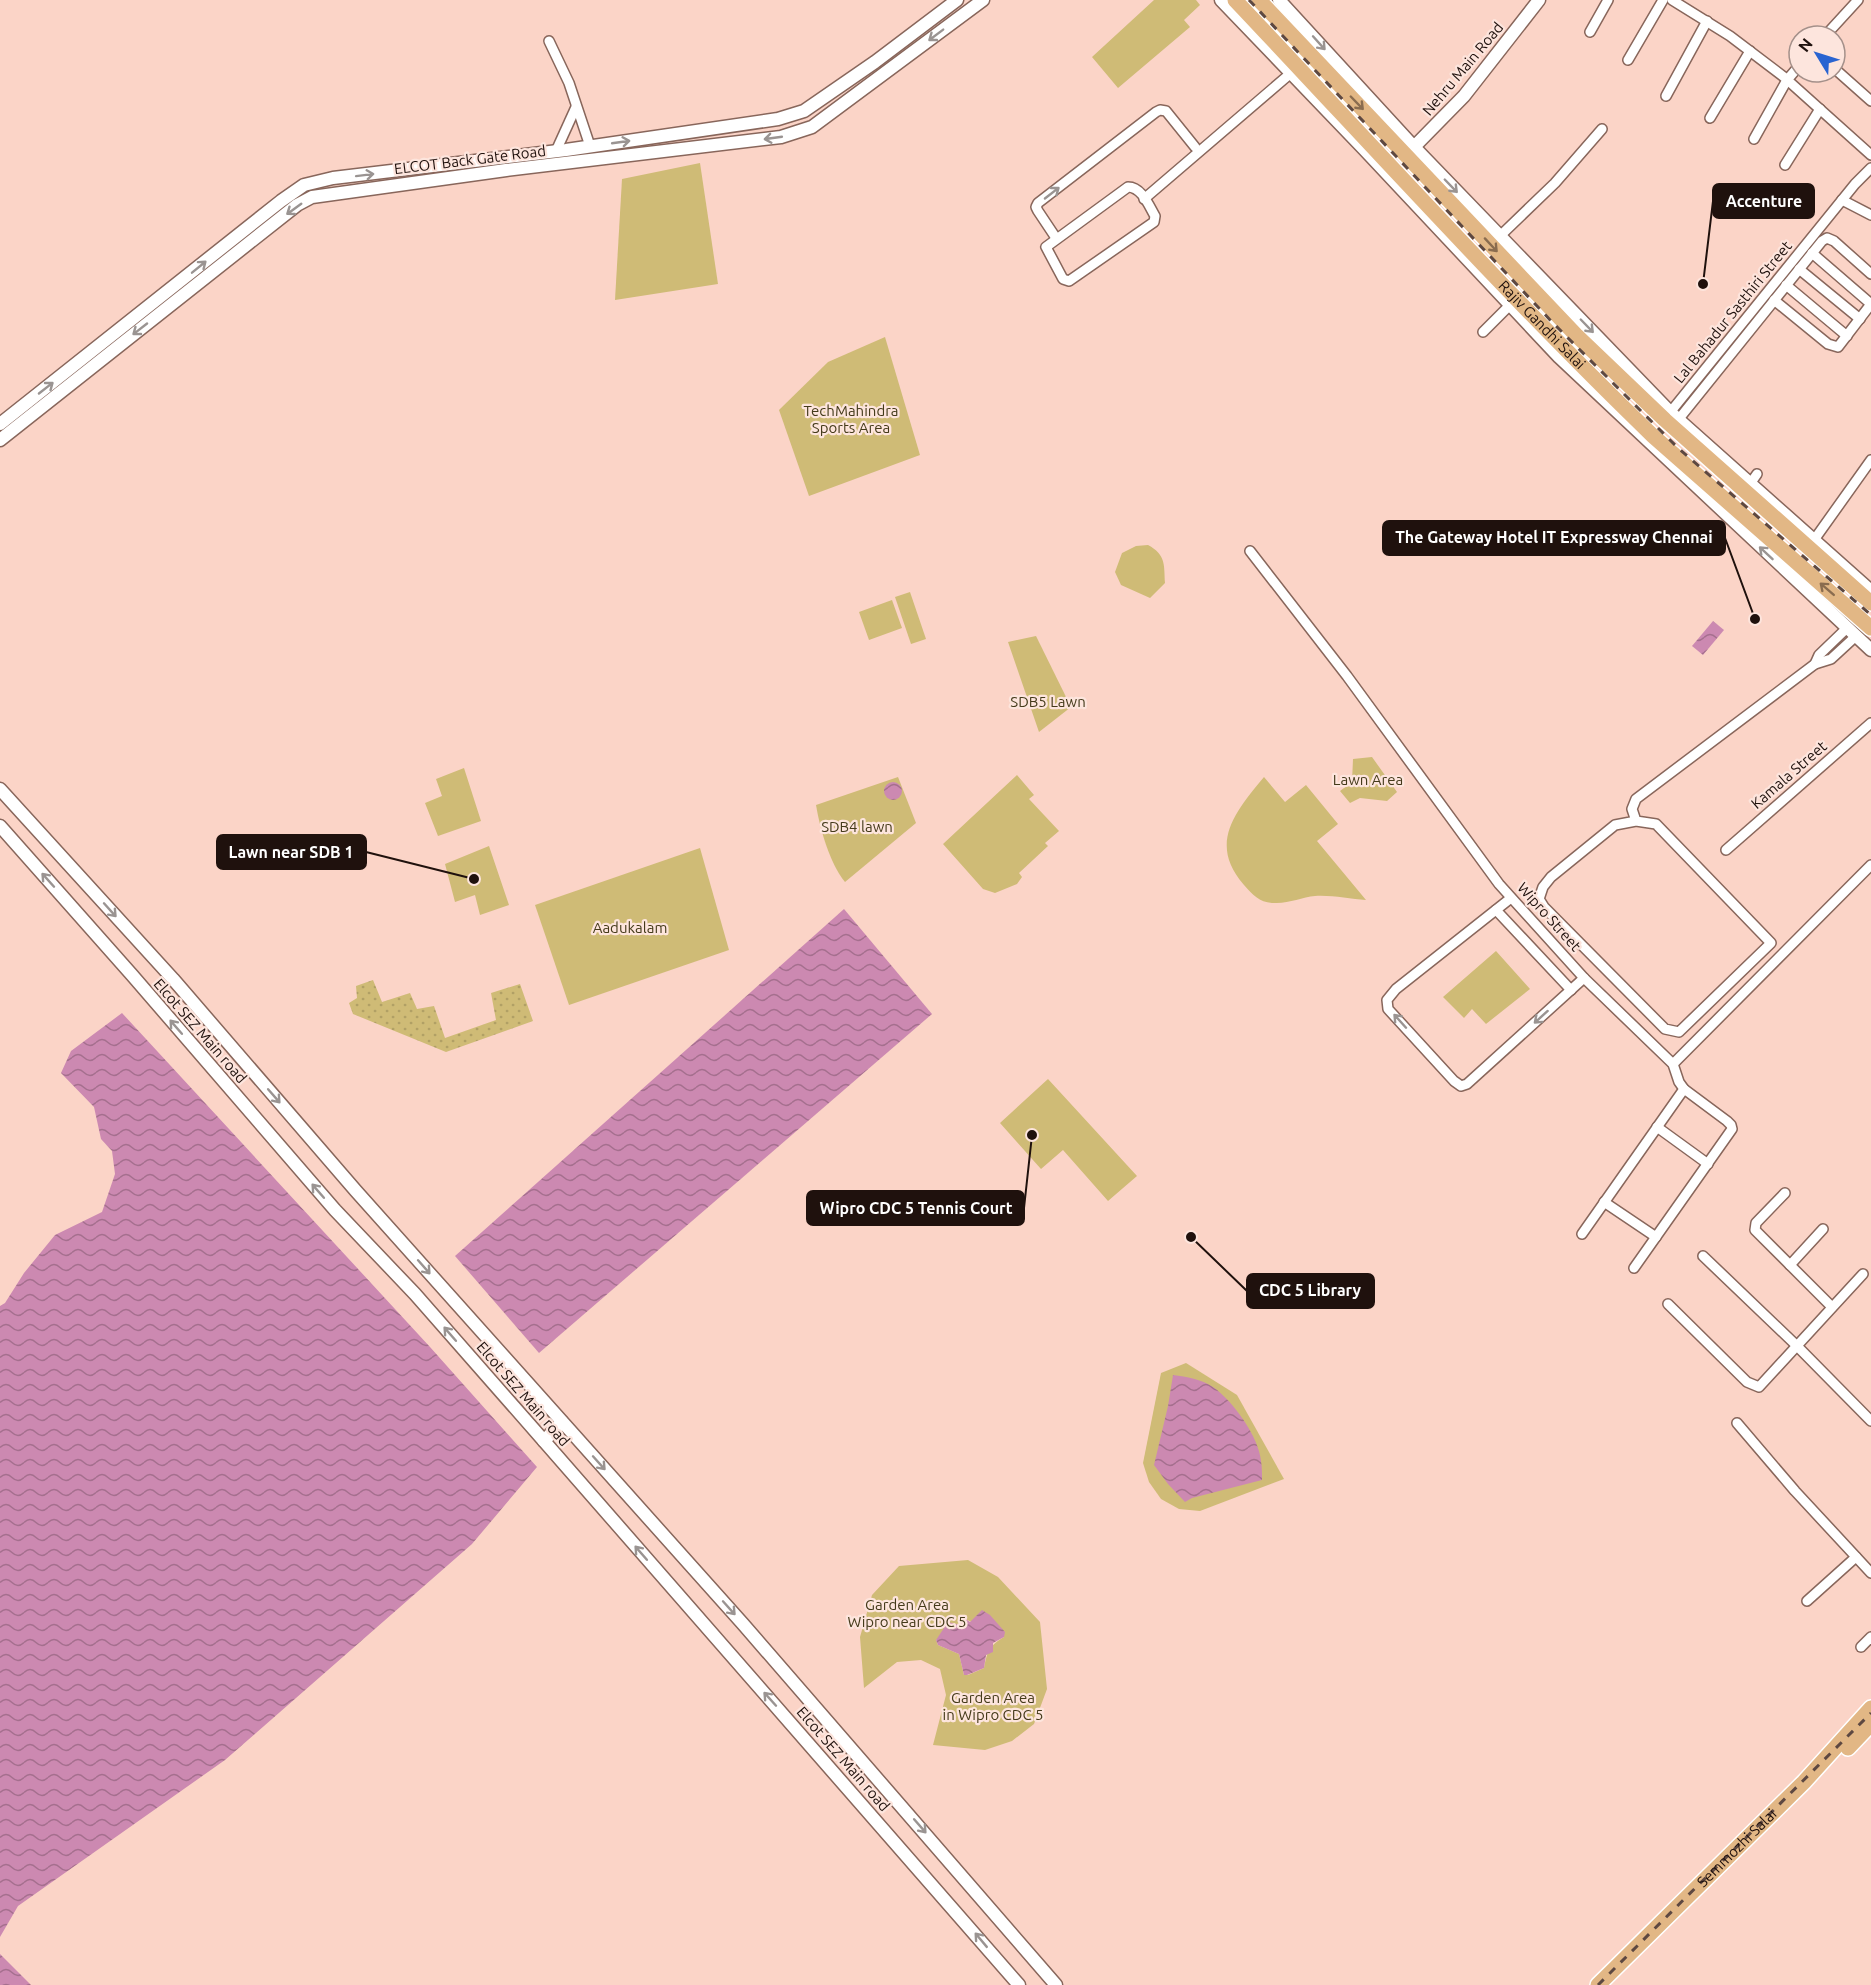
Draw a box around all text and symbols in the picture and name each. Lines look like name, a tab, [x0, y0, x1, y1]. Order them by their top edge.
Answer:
street label: Nehru Main Road	[1419, 19, 1506, 119]
north arrow	[1787, 24, 1847, 84]
one-way arrow	[929, 29, 945, 41]
one-way arrow	[1311, 35, 1326, 50]
text: N	[1794, 35, 1816, 55]
one-way arrow	[1349, 96, 1364, 111]
one-way arrow	[764, 132, 783, 143]
one-way arrow	[610, 136, 630, 147]
street label: ELCOT Back Gate Road	[393, 142, 547, 177]
one-way arrow	[355, 169, 374, 180]
one-way arrow	[1444, 178, 1458, 193]
callout: Accenture	[1713, 184, 1814, 218]
one-way arrow	[1044, 186, 1060, 199]
text: Accenture	[1726, 192, 1802, 210]
one-way arrow	[286, 203, 302, 215]
one-way arrow	[1484, 237, 1498, 252]
street label: Lal Bahadur Sasthiri Street	[1670, 237, 1795, 386]
one-way arrow	[191, 260, 206, 274]
street label: Rajiv Gandhi Salai	[1495, 277, 1589, 372]
one-way arrow	[1579, 318, 1594, 333]
one-way arrow	[133, 323, 149, 336]
one-way arrow	[38, 381, 54, 394]
park label: TechMahindra Sports Area	[803, 402, 899, 436]
callout: The Gateway Hotel IT Expressway Chennai	[1383, 521, 1725, 555]
text: The Gateway Hotel IT Expressway Chennai	[1395, 528, 1713, 546]
one-way arrow	[1759, 547, 1774, 561]
one-way arrow	[1820, 582, 1835, 596]
park label: SDB5 Lawn	[1010, 693, 1086, 710]
street label: Kamala Street	[1747, 737, 1830, 812]
park label: Lawn Area	[1333, 771, 1403, 788]
park label: SDB4 lawn	[821, 818, 893, 835]
callout: Lawn near SDB 1	[217, 835, 366, 869]
text: Lawn near SDB 1	[229, 843, 353, 861]
one-way arrow	[41, 873, 55, 888]
street label: Wipro Street	[1514, 879, 1585, 955]
one-way arrow	[103, 902, 117, 917]
park label: Aadukalam	[593, 919, 667, 936]
street label: Elcot SEZ Main road	[150, 975, 250, 1086]
one-way arrow	[1533, 1010, 1548, 1024]
one-way arrow	[1393, 1014, 1407, 1029]
one-way arrow	[170, 1019, 183, 1035]
one-way arrow	[267, 1088, 280, 1104]
one-way arrow	[311, 1183, 325, 1198]
callout: Wipro CDC 5 Tennis Court	[807, 1191, 1024, 1225]
text: Wipro CDC 5 Tennis Court	[819, 1199, 1013, 1217]
one-way arrow	[418, 1259, 431, 1275]
callout: CDC 5 Library	[1247, 1274, 1374, 1308]
text: CDC 5 Library	[1259, 1281, 1362, 1299]
one-way arrow	[443, 1327, 457, 1342]
street label: Elcot SEZ Main road	[473, 1338, 573, 1449]
one-way arrow	[592, 1455, 606, 1470]
one-way arrow	[634, 1546, 648, 1561]
park label: Garden Area Wipro near CDC 5	[847, 1596, 967, 1630]
one-way arrow	[722, 1600, 736, 1615]
park label: Garden Area in Wipro CDC 5	[943, 1689, 1044, 1723]
one-way arrow	[763, 1692, 777, 1707]
street label: Elcot SEZ Main road	[793, 1703, 893, 1814]
street label: Semmozhi Salai	[1693, 1805, 1780, 1890]
one-way arrow	[912, 1818, 926, 1834]
one-way arrow	[975, 1932, 988, 1948]

